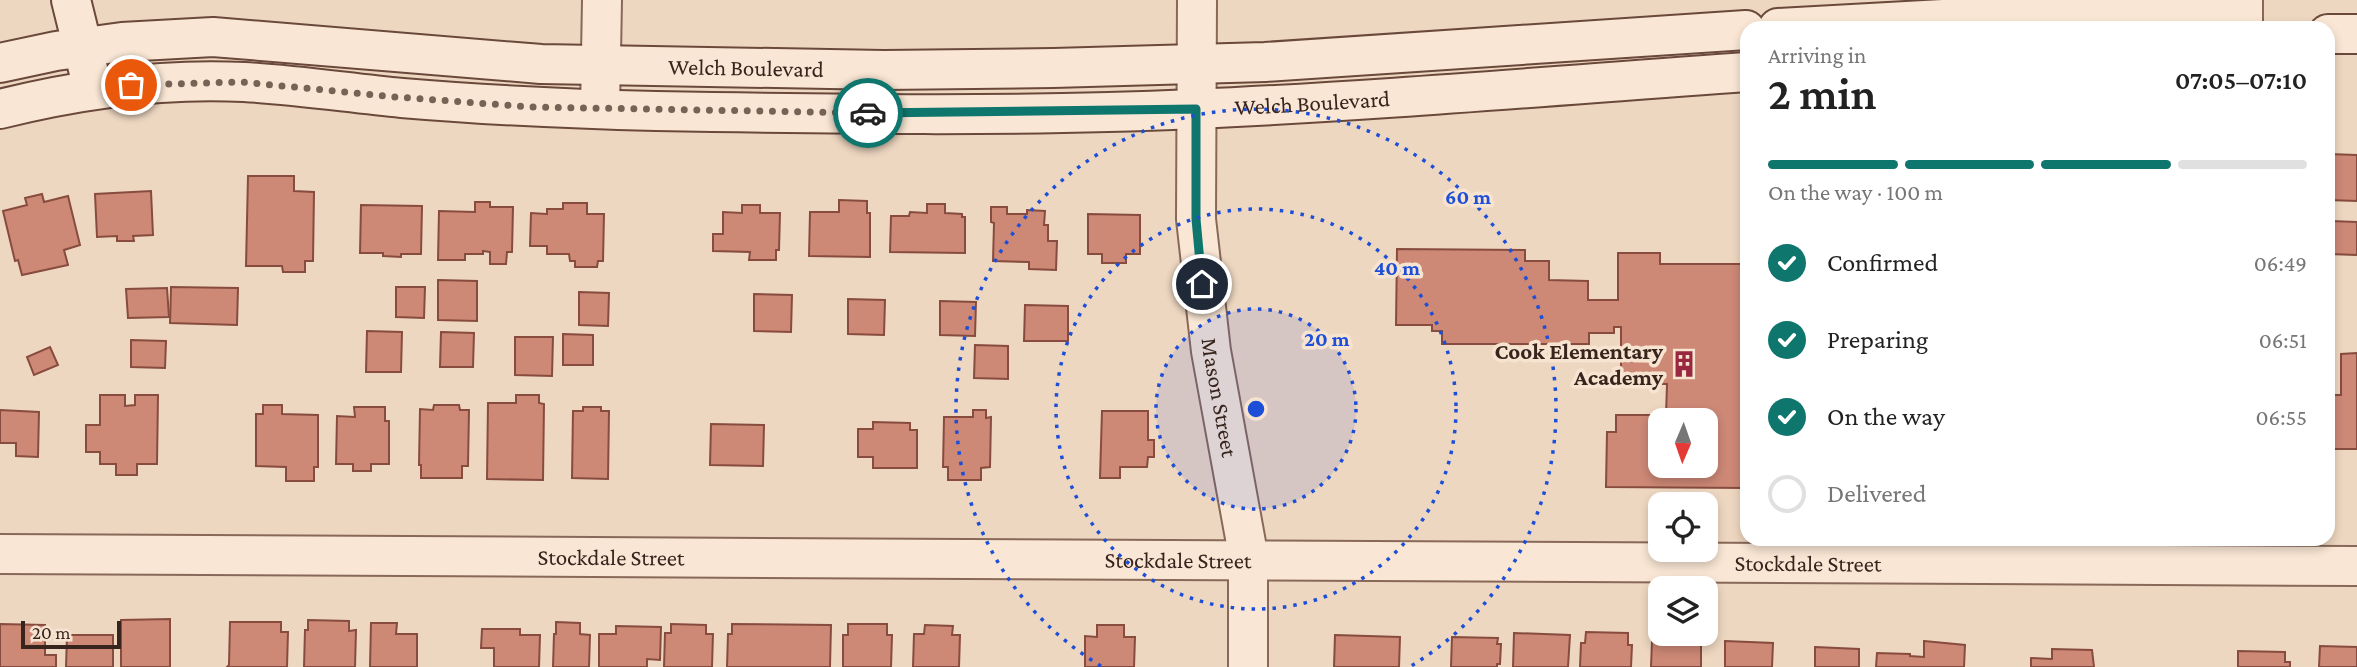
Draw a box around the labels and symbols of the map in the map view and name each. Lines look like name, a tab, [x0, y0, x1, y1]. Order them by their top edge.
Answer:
street label: Welch Boulevard	[668, 53, 824, 82]
pin	[101, 55, 161, 115]
courier	[833, 78, 903, 148]
street label: Welch Boulevard	[1234, 85, 1391, 120]
text: 60 m	[1445, 185, 1491, 209]
pin	[1172, 254, 1232, 314]
text: 40 m	[1374, 256, 1420, 280]
text: 20 m	[1304, 327, 1350, 351]
street label: Mason Street	[1197, 336, 1243, 460]
place label: Cook Elementary Academy	[1495, 338, 1664, 390]
building icon: Cook Elementary Academy	[1669, 349, 1699, 379]
centre of rings	[1244, 397, 1268, 421]
north arrow	[1648, 408, 1718, 478]
street label: Stockdale Street	[537, 544, 685, 570]
street label: Stockdale Street	[1104, 547, 1252, 573]
street label: Stockdale Street	[1734, 550, 1882, 577]
scale bar	[21, 618, 121, 650]

